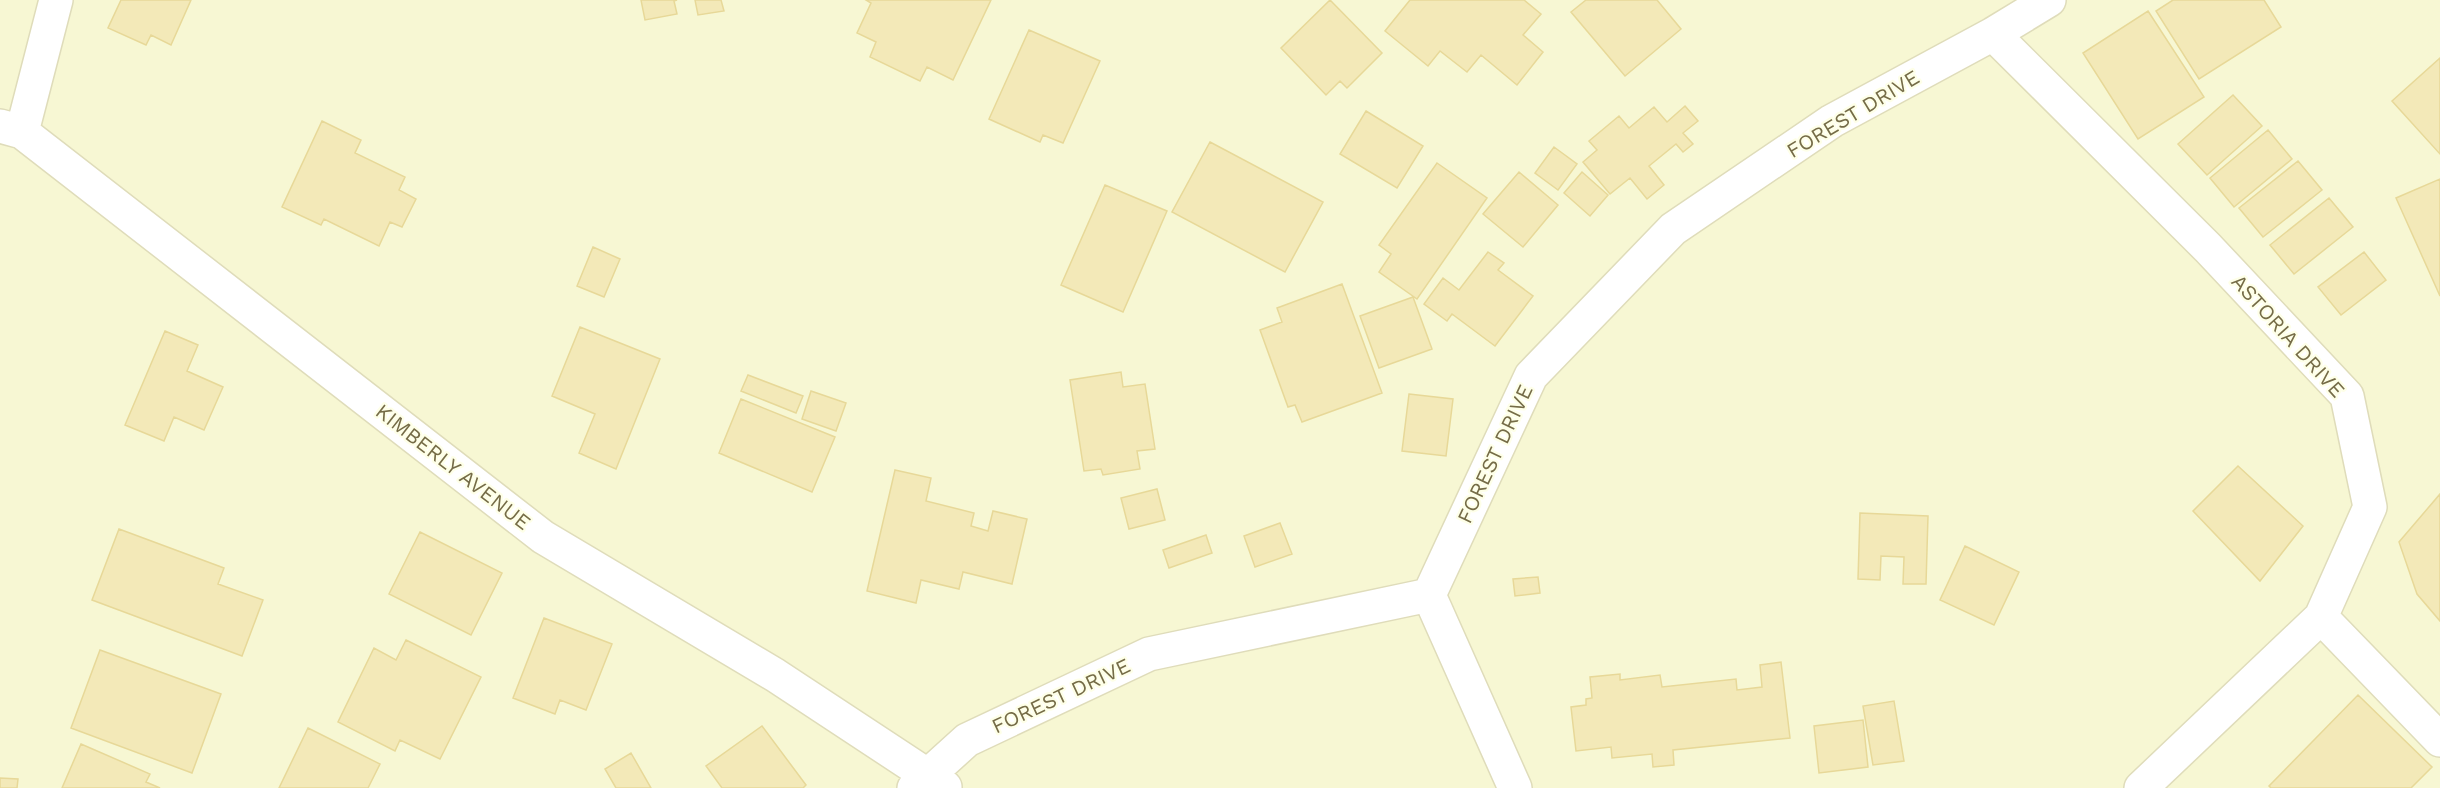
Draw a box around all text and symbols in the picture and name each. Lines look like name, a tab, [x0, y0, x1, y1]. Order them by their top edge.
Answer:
street label: FOREST DRIVE	[1782, 64, 1924, 163]
street label: ASTORIA DRIVE	[2227, 269, 2350, 402]
street label: FOREST DRIVE	[1452, 380, 1538, 527]
street label: KIMBERLY AVENUE	[371, 398, 536, 535]
street label: FOREST DRIVE	[987, 653, 1134, 739]

